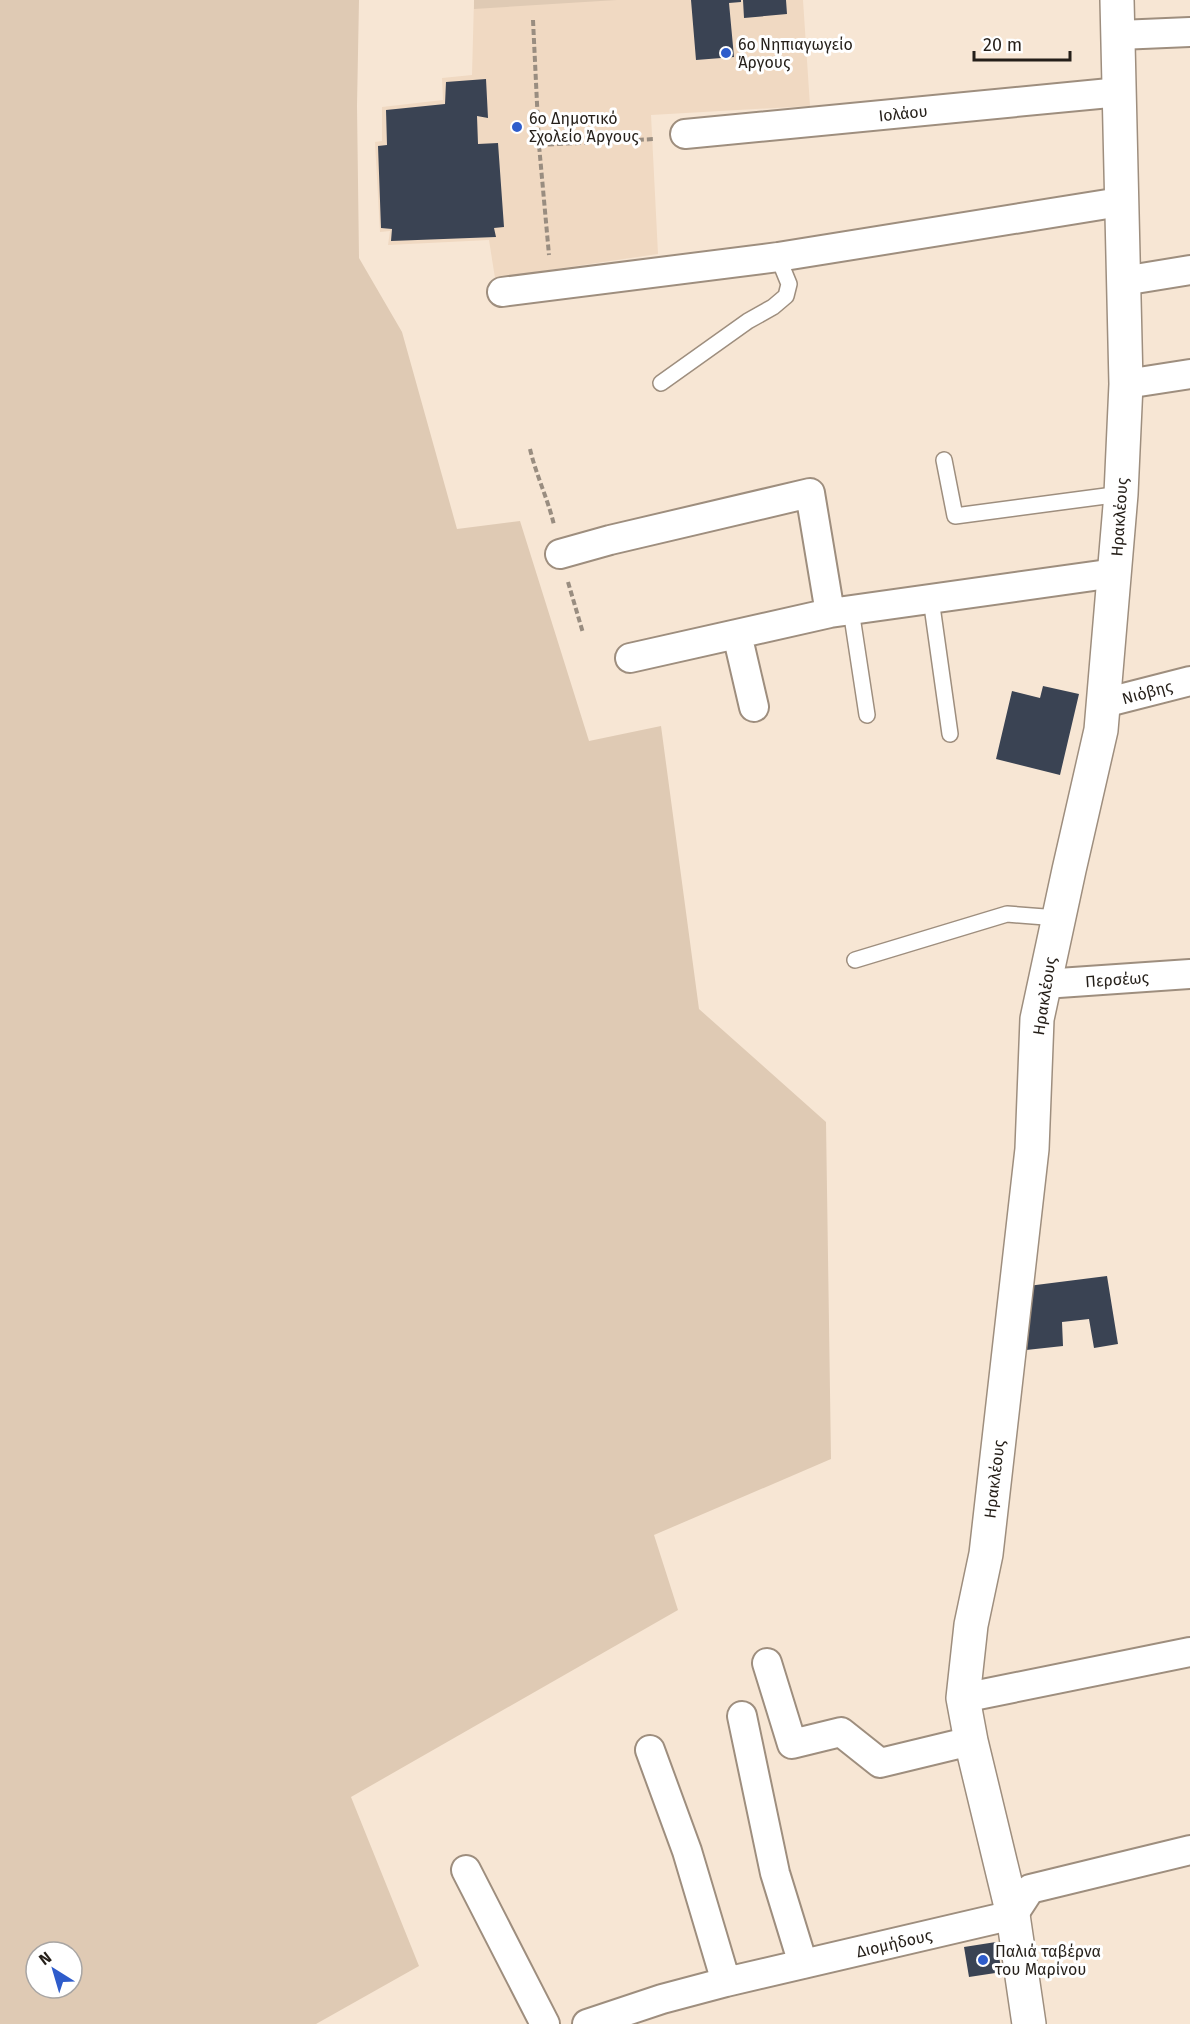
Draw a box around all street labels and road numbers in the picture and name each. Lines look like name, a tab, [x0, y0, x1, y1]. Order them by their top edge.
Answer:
street label: Ιολάου	[878, 101, 929, 126]
street label: Ηρακλέους	[1107, 476, 1132, 557]
street label: Νιόβης	[1120, 677, 1175, 708]
street label: Ηρακλέους	[1029, 955, 1060, 1037]
street label: Περσέως	[1084, 968, 1150, 991]
street label: Ηρακλέους	[980, 1438, 1009, 1519]
street label: Διομήδους	[854, 1925, 934, 1961]

